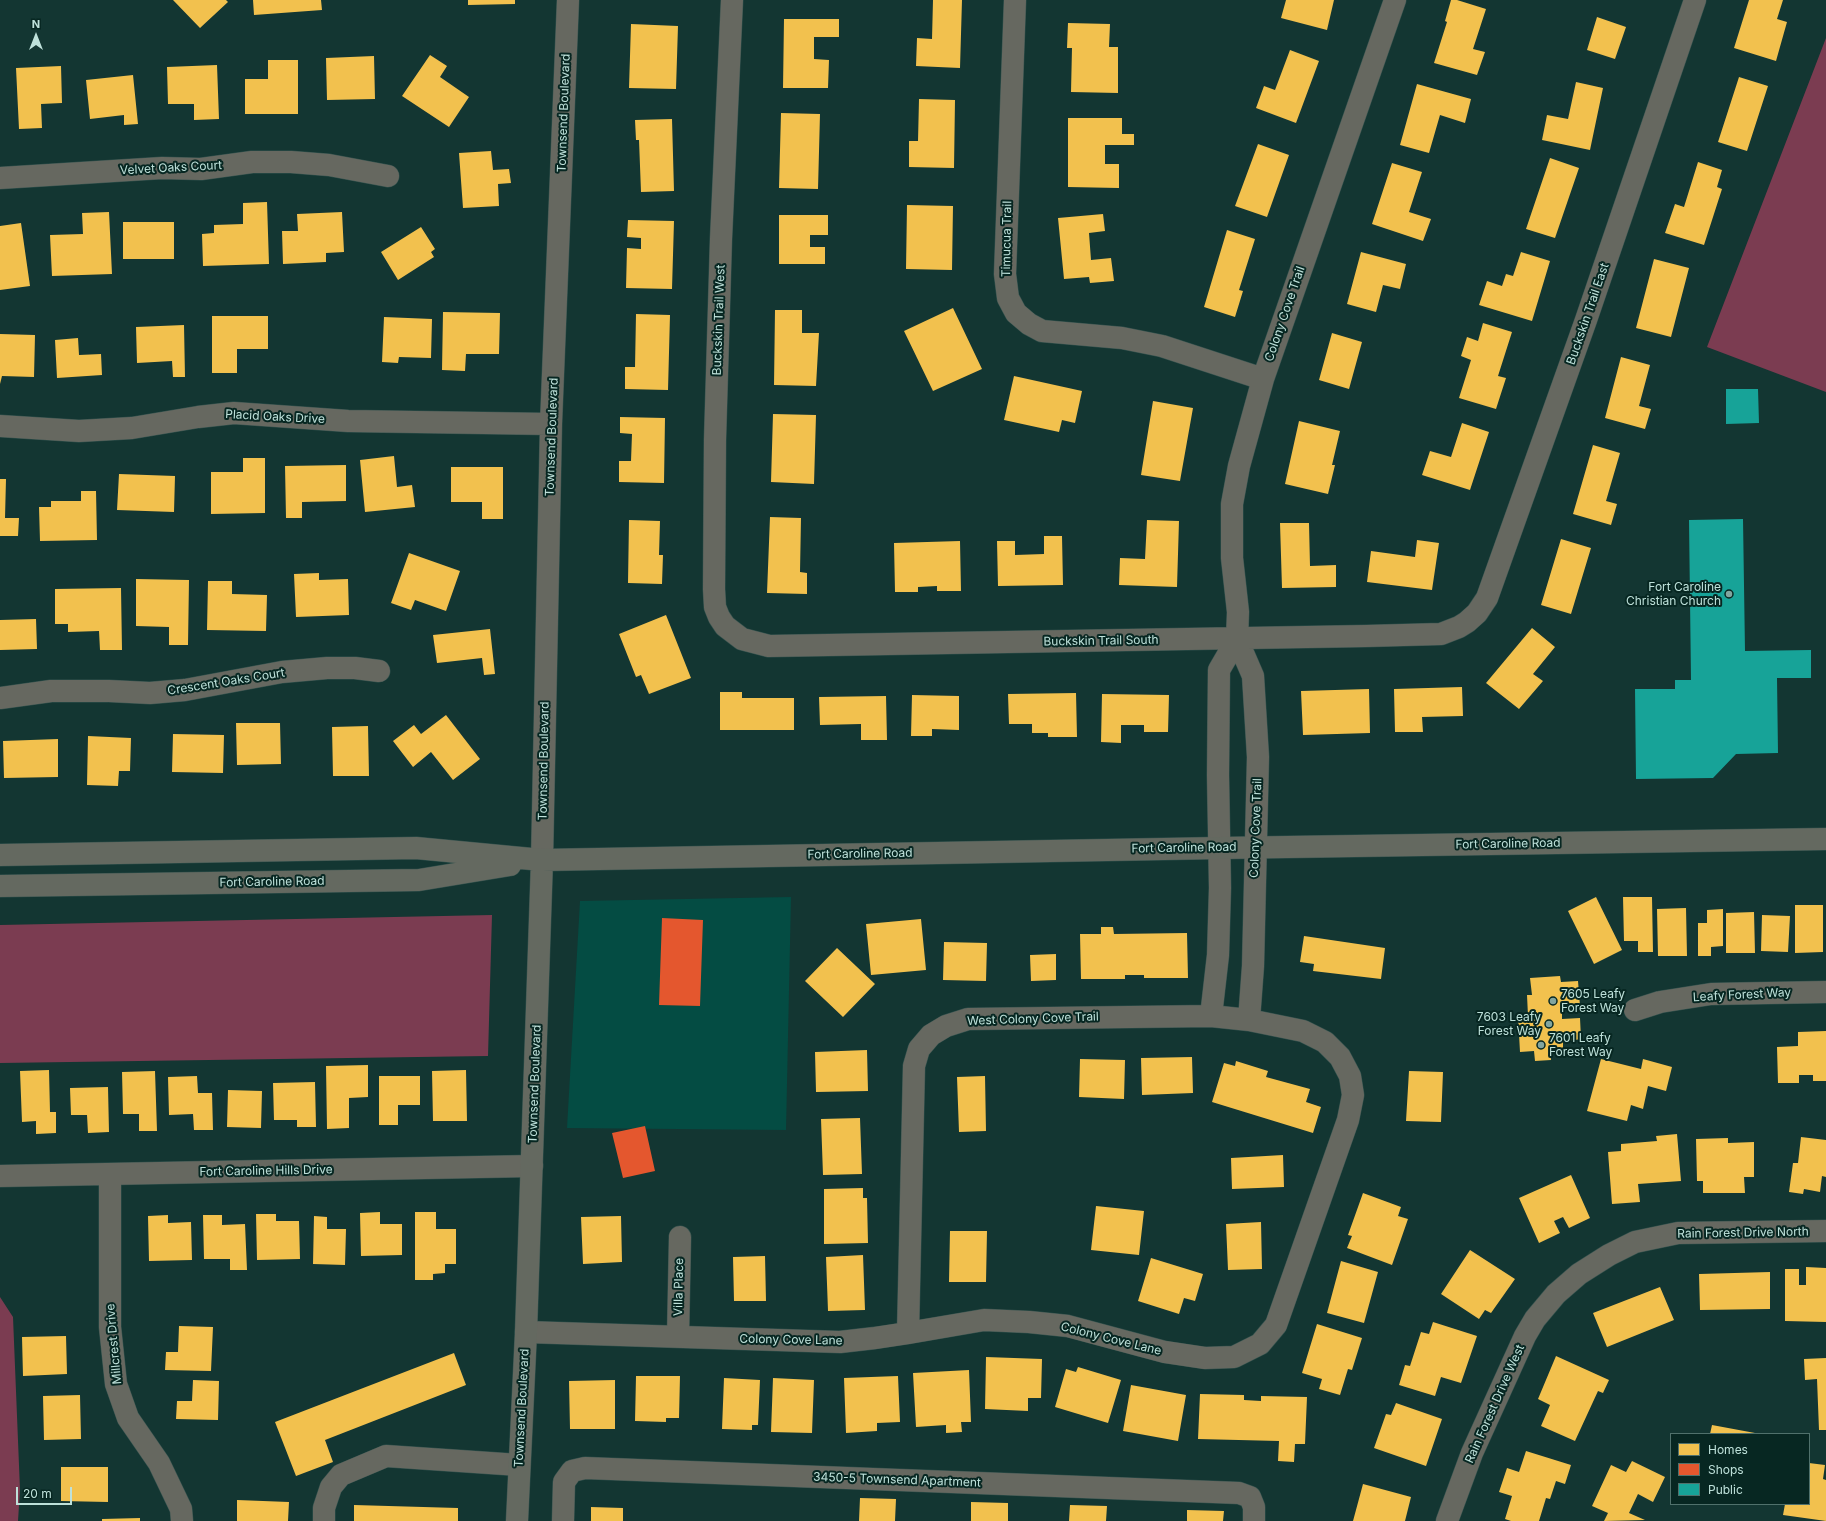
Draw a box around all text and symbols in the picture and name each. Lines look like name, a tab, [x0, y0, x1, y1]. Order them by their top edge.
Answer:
north arrow	[16, 16, 56, 56]
text: N	[32, 17, 40, 31]
street label: Townsend Boulevard	[555, 53, 573, 173]
street label: Velvet Oaks Court	[120, 158, 222, 178]
street label: Timucua Trail	[999, 201, 1015, 277]
street label: Buckskin Trail East	[1564, 261, 1612, 367]
street label: Buckskin Trail West	[710, 264, 728, 376]
street label: Colony Cove Trail	[1262, 264, 1308, 364]
street label: Townsend Boulevard	[543, 377, 561, 497]
street label: Placid Oaks Drive	[225, 407, 325, 427]
place label: Fort Caroline Christian Church	[1626, 580, 1721, 608]
marker: Fort Caroline Christian Church	[1724, 589, 1734, 599]
street label: Buckskin Trail South	[1043, 633, 1159, 649]
street label: Crescent Oaks Court	[166, 666, 286, 698]
street label: Townsend Boulevard	[536, 702, 552, 820]
street label: Colony Cove Trail	[1247, 778, 1265, 878]
street label: Fort Caroline Road	[1455, 836, 1561, 852]
street label: Fort Caroline Road	[1131, 840, 1237, 856]
street label: Fort Caroline Road	[807, 846, 913, 862]
street label: Fort Caroline Road	[219, 874, 325, 890]
street label: Leafy Forest Way	[1692, 985, 1792, 1005]
place label: 7605 Leafy Forest Way	[1561, 987, 1625, 1015]
marker: 7605 Leafy Forest Way	[1548, 996, 1558, 1006]
street label: West Colony Cove Trail	[967, 1010, 1099, 1028]
place label: 7603 Leafy Forest Way	[1477, 1010, 1541, 1038]
marker: 7603 Leafy Forest Way	[1544, 1019, 1554, 1029]
street label: Townsend Boulevard	[526, 1024, 544, 1144]
place label: 7601 Leafy Forest Way	[1549, 1031, 1612, 1059]
marker: 7601 Leafy Forest Way	[1536, 1040, 1546, 1050]
street label: Fort Caroline Hills Drive	[199, 1163, 333, 1179]
street label: Rain Forest Drive North	[1677, 1225, 1809, 1241]
street label: Villa Place	[671, 1258, 687, 1316]
street label: Millcrest Drive	[103, 1303, 125, 1385]
street label: Colony Cove Lane	[1059, 1320, 1163, 1358]
street label: Colony Cove Lane	[739, 1332, 843, 1348]
street label: Rain Forest Drive West	[1462, 1343, 1528, 1465]
street label: Townsend Boulevard	[512, 1348, 532, 1468]
legend	[1670, 1433, 1810, 1505]
text: Homes	[1708, 1442, 1748, 1457]
text: Shops	[1708, 1462, 1744, 1477]
street label: 3450-5 Townsend Apartment	[813, 1470, 981, 1490]
scale bar	[18, 1479, 74, 1505]
text: Public	[1708, 1482, 1743, 1497]
text: 20 m	[23, 1486, 52, 1501]

